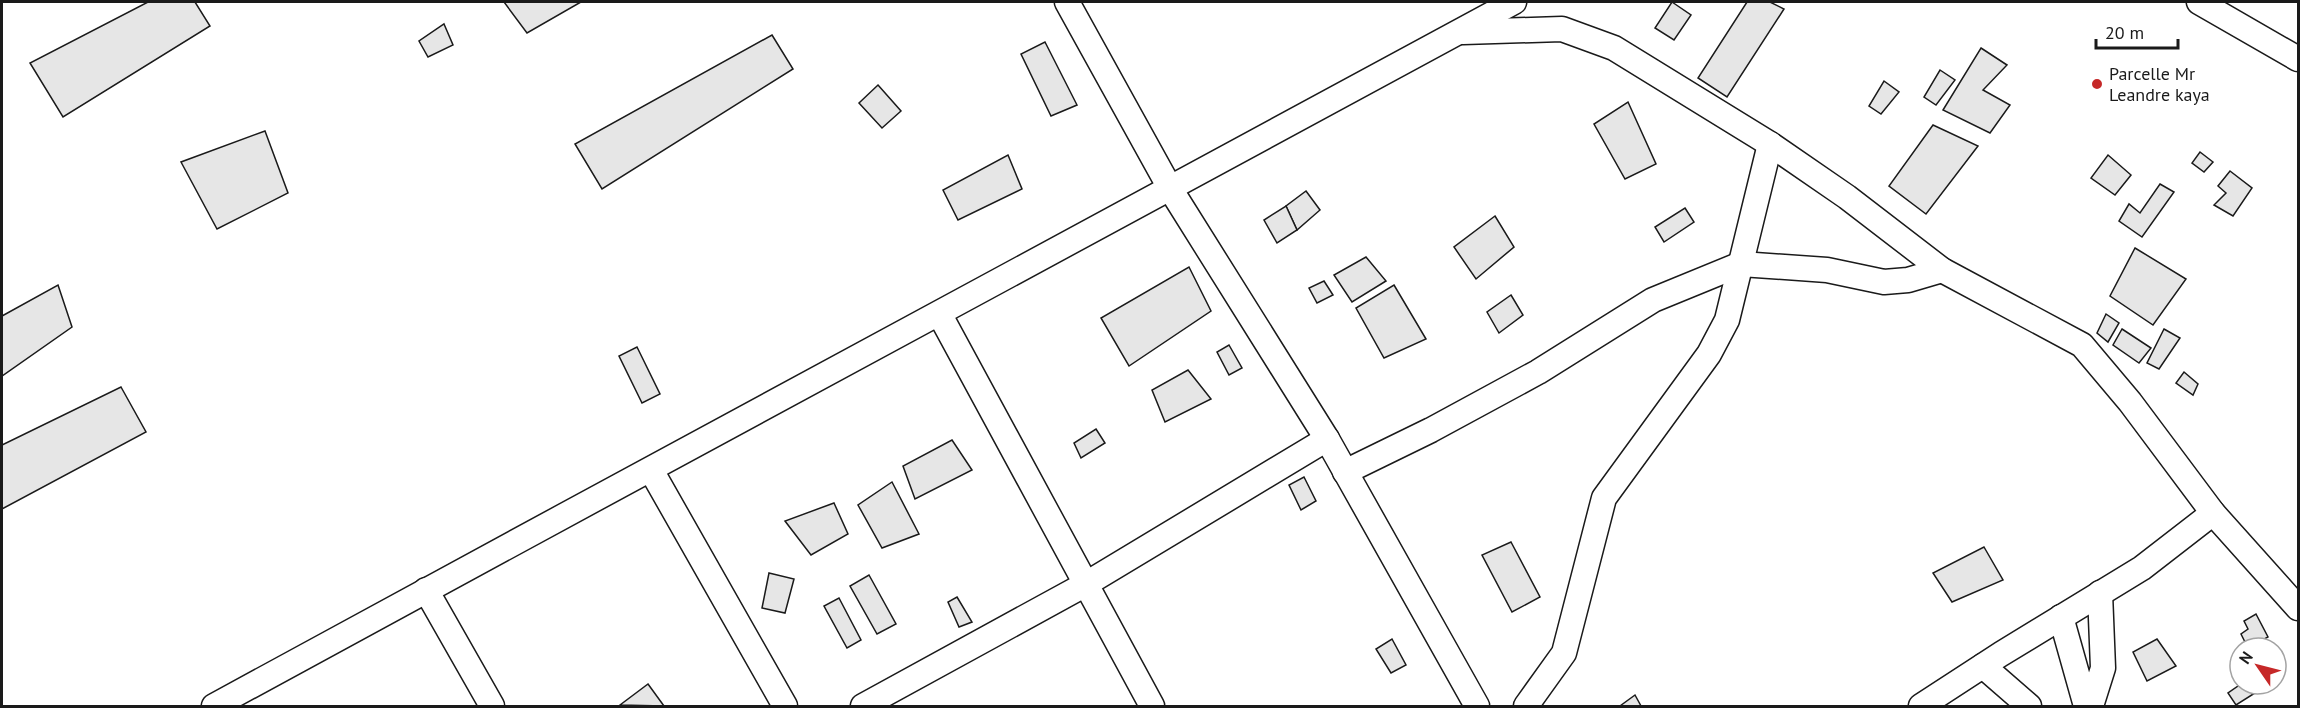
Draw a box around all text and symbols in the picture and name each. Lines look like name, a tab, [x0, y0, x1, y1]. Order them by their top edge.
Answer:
scale bar	[2096, 12, 2178, 50]
text: 20 m	[2105, 21, 2144, 44]
place label: Parcelle Mr Leandre kaya	[2109, 62, 2210, 106]
marker: Parcelle Mr Leandre kaya	[2090, 77, 2104, 91]
north arrow	[2228, 636, 2288, 696]
text: N	[2235, 647, 2257, 667]

